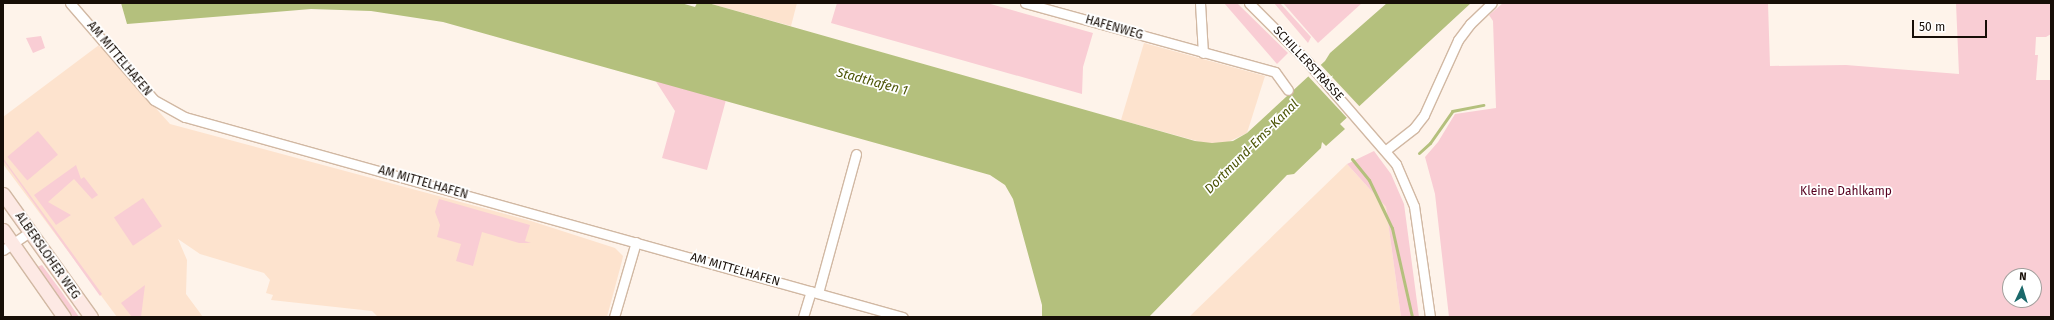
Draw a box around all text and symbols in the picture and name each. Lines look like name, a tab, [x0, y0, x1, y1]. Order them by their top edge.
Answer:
scale bar	[1914, 12, 1989, 38]
street label: HAFENWEG	[1084, 13, 1144, 43]
street label: AM MITTELHAFEN	[84, 19, 154, 99]
text: 50 m	[1919, 20, 1945, 34]
street label: SCHILLERSTRASSE	[1270, 24, 1346, 104]
water label: Stadthafen 1	[835, 65, 909, 99]
water label: Dortmund-Ems-Kanal	[1202, 97, 1302, 197]
street label: AM MITTELHAFEN	[377, 163, 469, 203]
park label: Kleine Dahlkamp	[1800, 185, 1892, 199]
street label: ALBERSLOHER WEG	[12, 210, 82, 302]
street label: AM MITTELHAFEN	[689, 250, 781, 290]
north arrow	[2002, 268, 2042, 308]
text: N	[2019, 270, 2027, 283]

